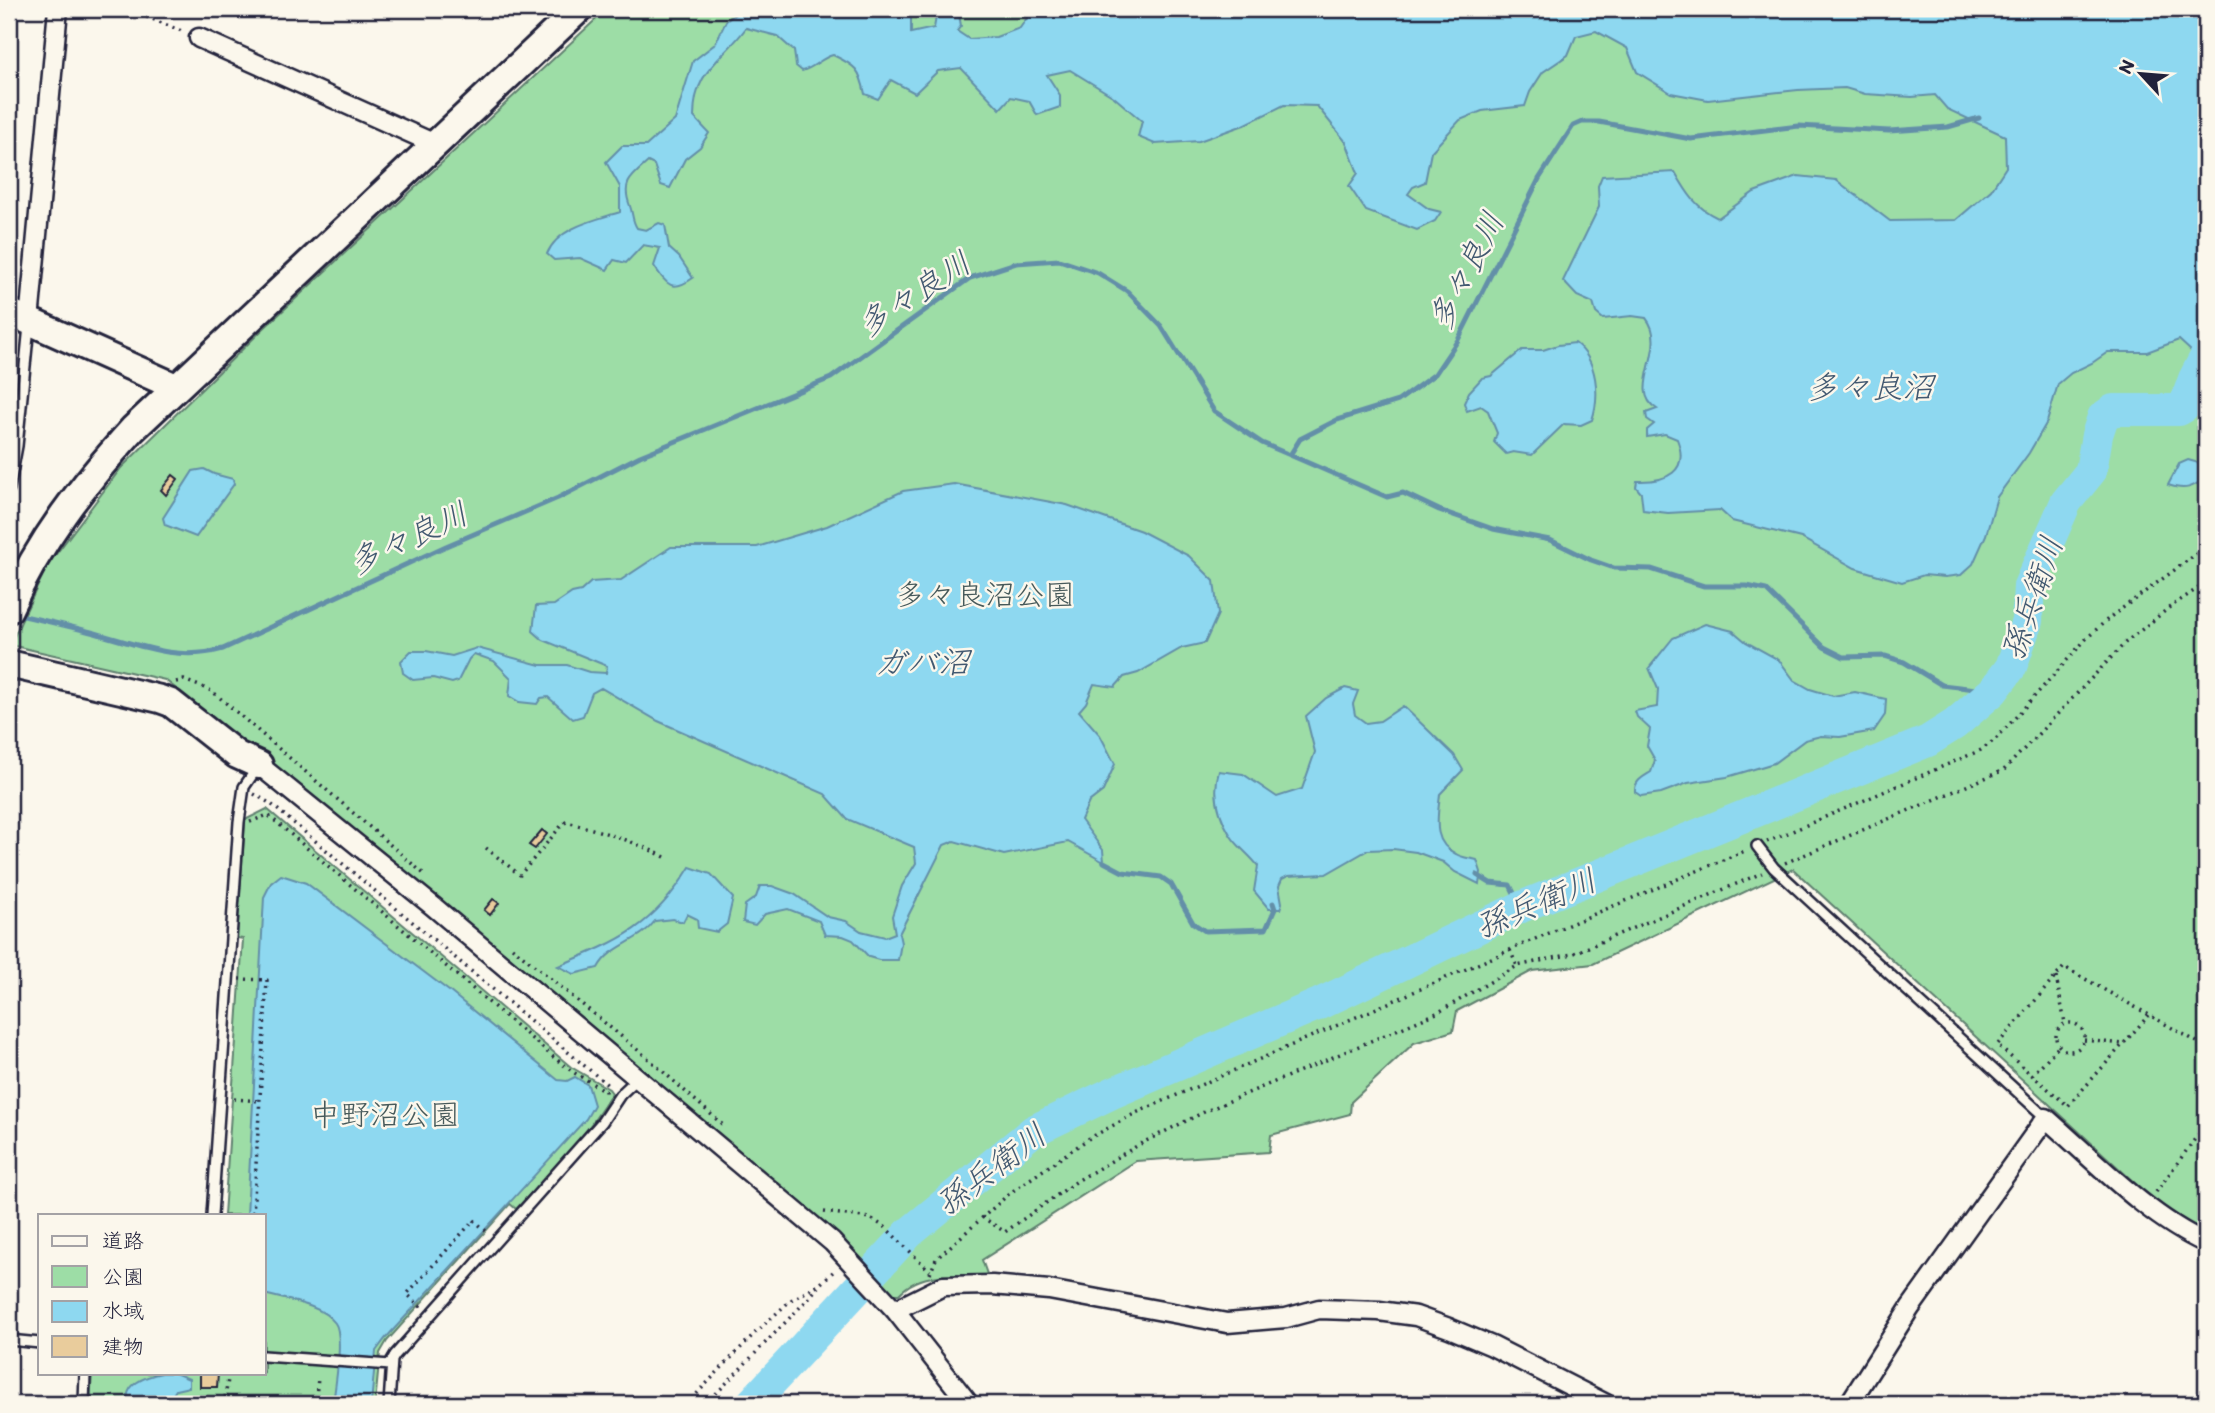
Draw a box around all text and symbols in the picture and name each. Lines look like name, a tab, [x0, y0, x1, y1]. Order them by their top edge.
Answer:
north arrow	[2106, 38, 2176, 108]
text: N	[2113, 56, 2139, 78]
water label: 多々良川	[1420, 205, 1512, 337]
water label: 多々良川	[850, 243, 978, 345]
water label: 多々良沼	[1806, 368, 1937, 406]
water label: 多々良川	[342, 494, 474, 582]
water label: 孫兵衛川	[1993, 531, 2071, 665]
park label: 多々良沼公園	[895, 576, 1075, 613]
water label: ガバ沼	[874, 643, 973, 681]
water label: 孫兵衛川	[1470, 861, 1602, 945]
park label: 中野沼公園	[310, 1096, 460, 1133]
water label: 孫兵衛川	[928, 1115, 1054, 1223]
legend	[38, 1214, 266, 1374]
text: 道路	[102, 1228, 144, 1253]
text: 公園	[102, 1264, 144, 1289]
text: 水域	[102, 1298, 144, 1323]
text: 建物	[102, 1334, 144, 1359]

